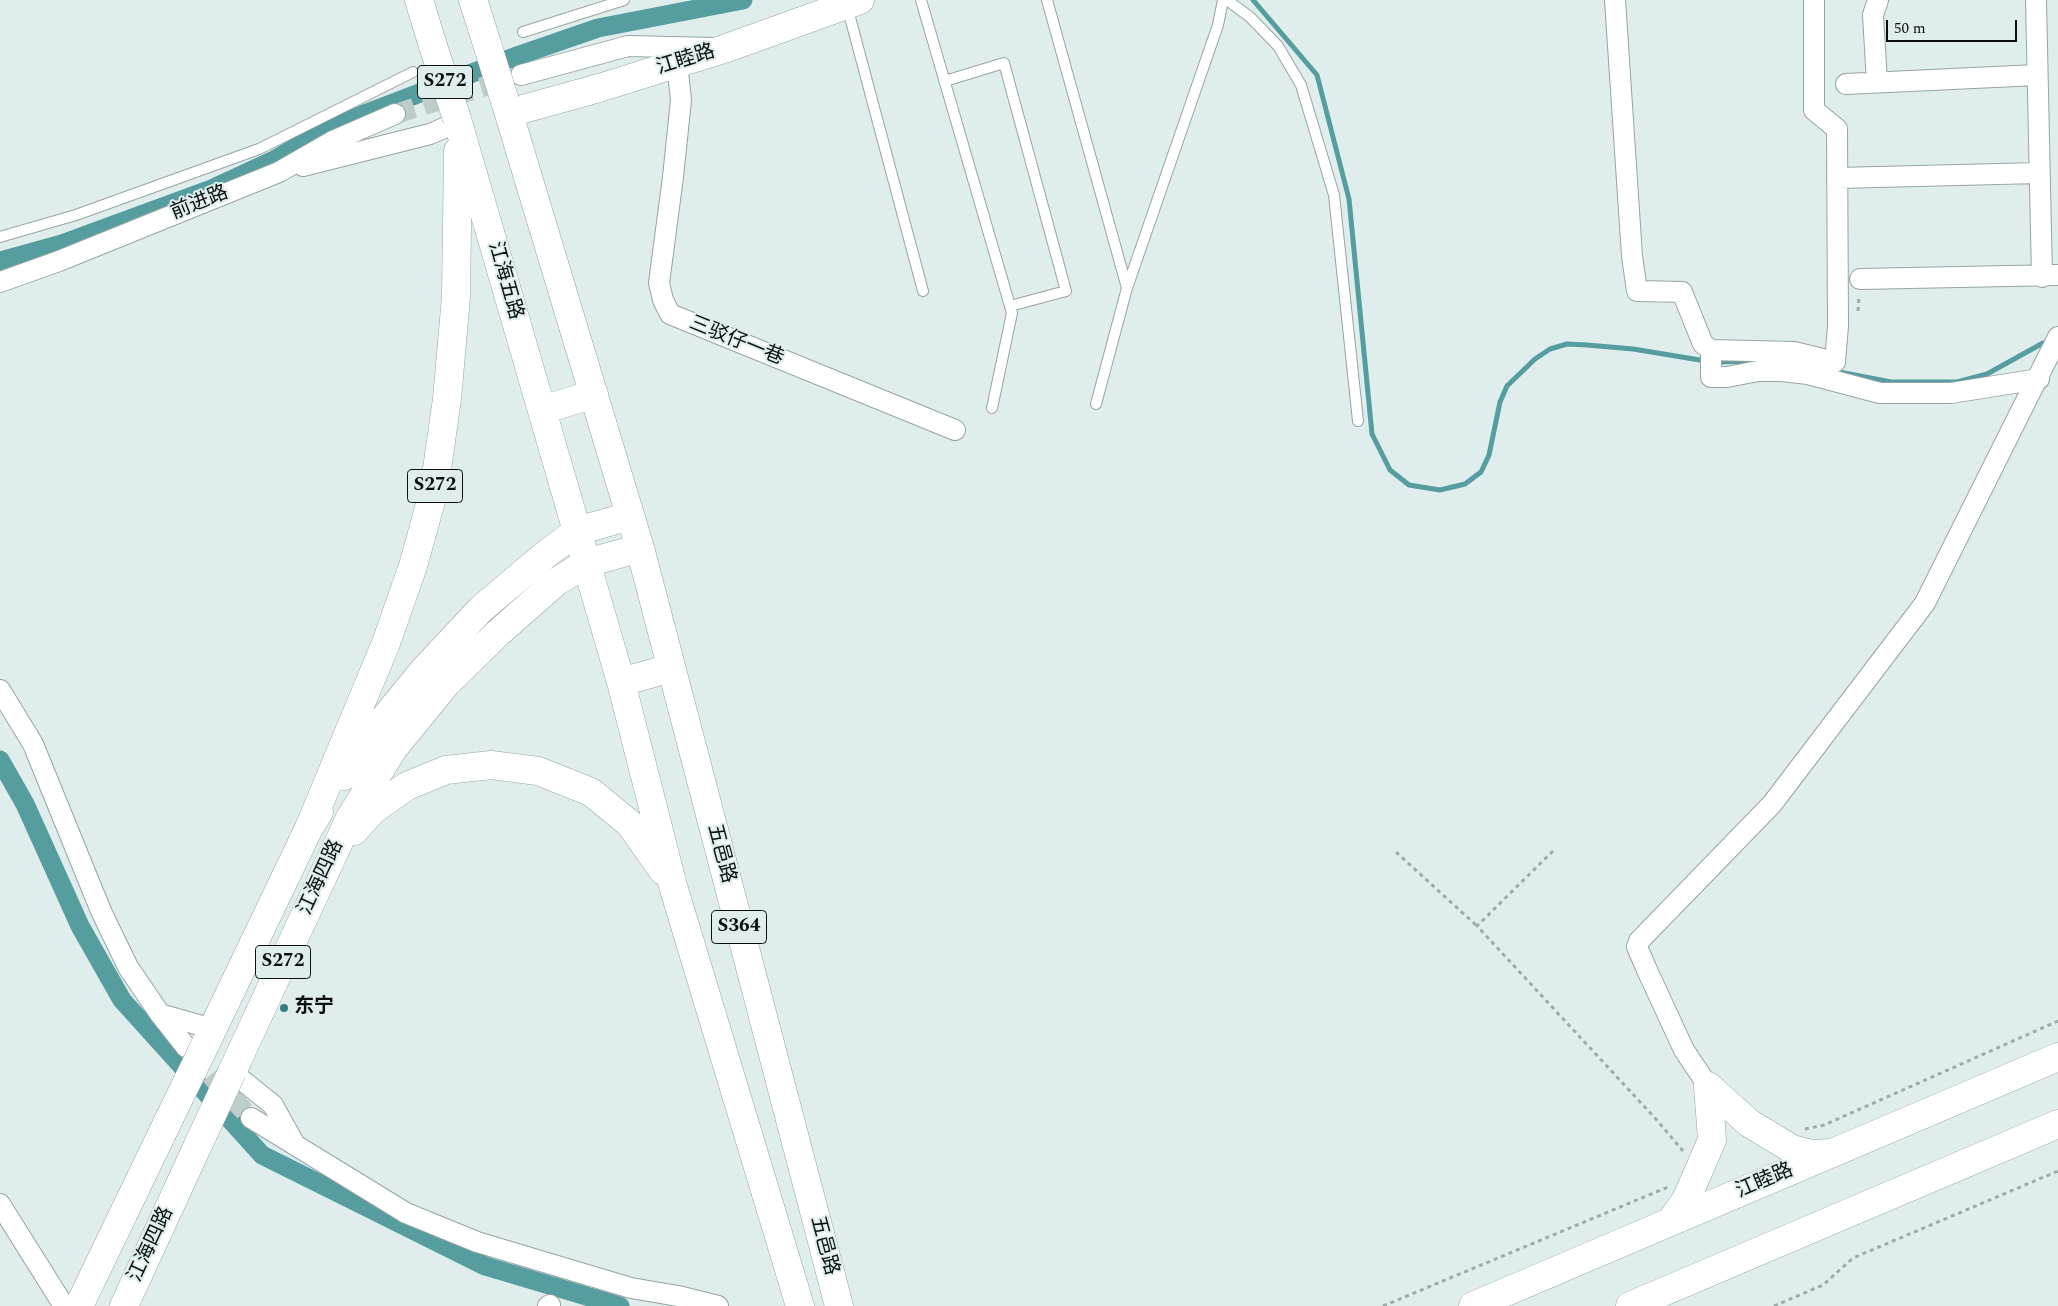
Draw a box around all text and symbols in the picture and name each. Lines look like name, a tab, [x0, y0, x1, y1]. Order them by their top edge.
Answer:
scale bar	[1888, 10, 2019, 42]
text: 50 m	[1894, 17, 1926, 40]
street label: 江睦路	[654, 41, 718, 81]
road number: S272	[418, 65, 472, 98]
street label: 前进路	[168, 182, 232, 226]
street label: 江海五路	[481, 239, 527, 323]
street label: 三驳仔一巷	[685, 312, 787, 372]
road number: S272	[408, 470, 462, 502]
street label: 五邑路	[701, 822, 739, 886]
street label: 江海四路	[294, 837, 350, 919]
road number: S364	[712, 910, 766, 944]
road number: S272	[256, 946, 310, 979]
place label: 东宁	[294, 996, 334, 1020]
marker: 东宁	[278, 1002, 290, 1014]
street label: 江睦路	[1733, 1159, 1797, 1205]
street label: 江海四路	[124, 1204, 180, 1286]
street label: 五邑路	[804, 1214, 842, 1278]

